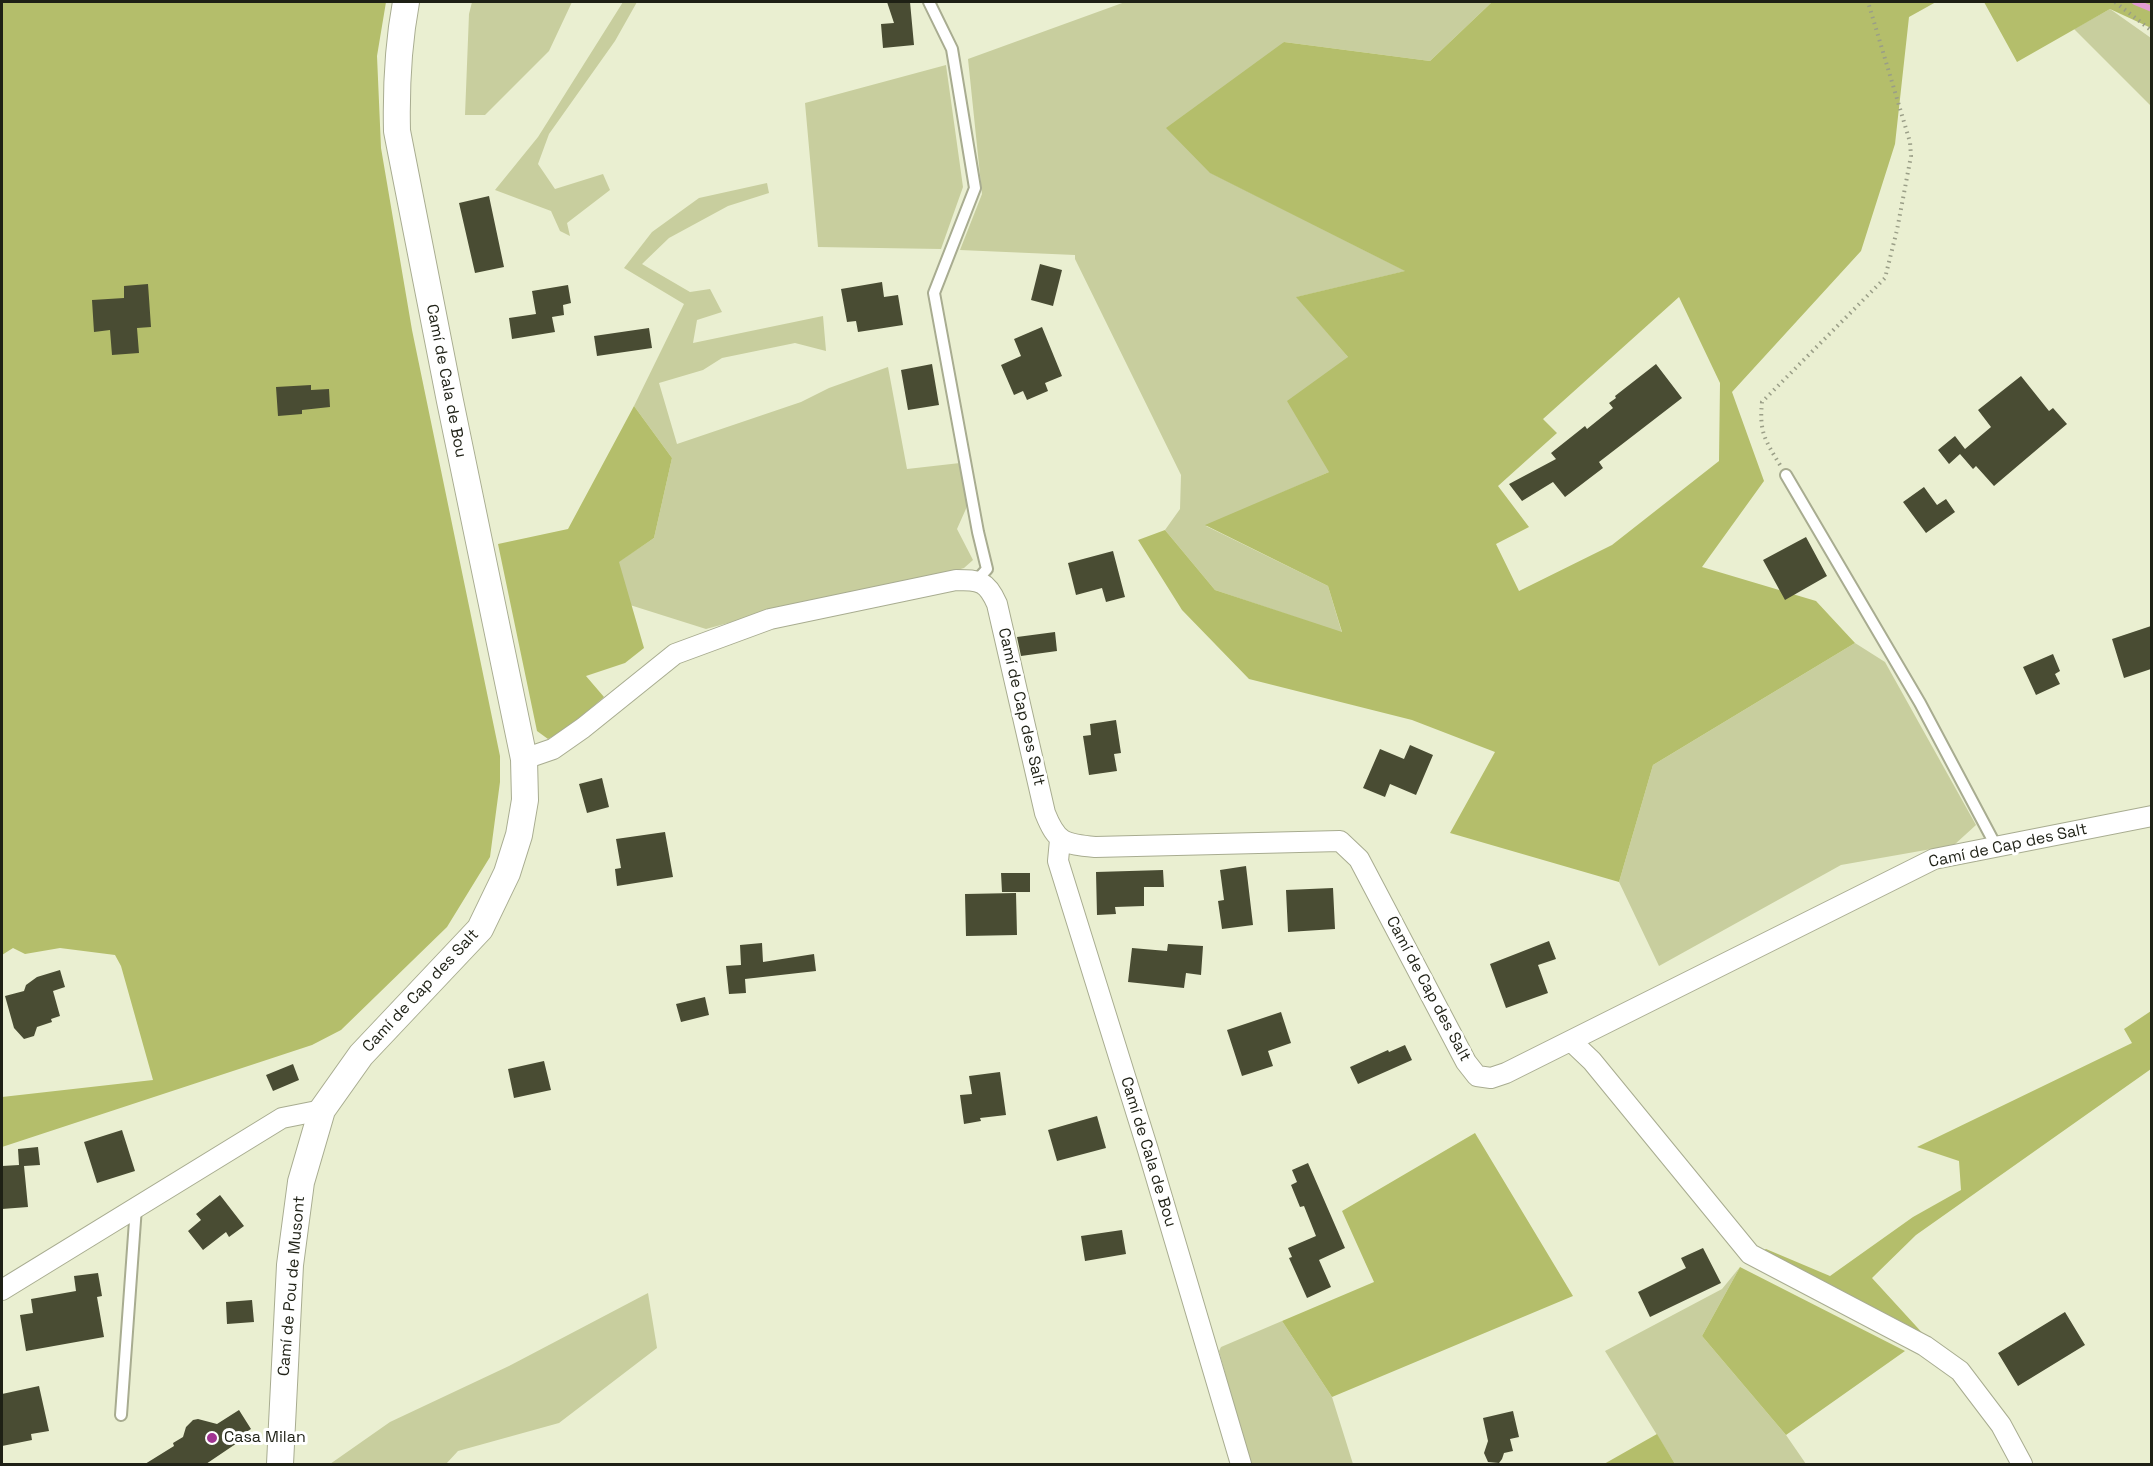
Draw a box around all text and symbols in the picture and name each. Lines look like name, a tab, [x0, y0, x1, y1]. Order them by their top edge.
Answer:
street label: Camí de Cala de Bou	[422, 303, 470, 459]
street label: Camí de Cap des Salt	[993, 626, 1049, 788]
street label: Camí de Cap des Salt	[1927, 820, 2089, 872]
street label: Camí de Cap des Salt	[1382, 913, 1474, 1065]
street label: Camí de Cap des Salt	[359, 925, 483, 1057]
street label: Camí de Cala de Bou	[1116, 1075, 1180, 1229]
street label: Camí de Pou de Musont	[275, 1195, 309, 1377]
place label: Casa Milan	[224, 1428, 306, 1448]
marker: Casa Milan	[205, 1431, 219, 1445]

